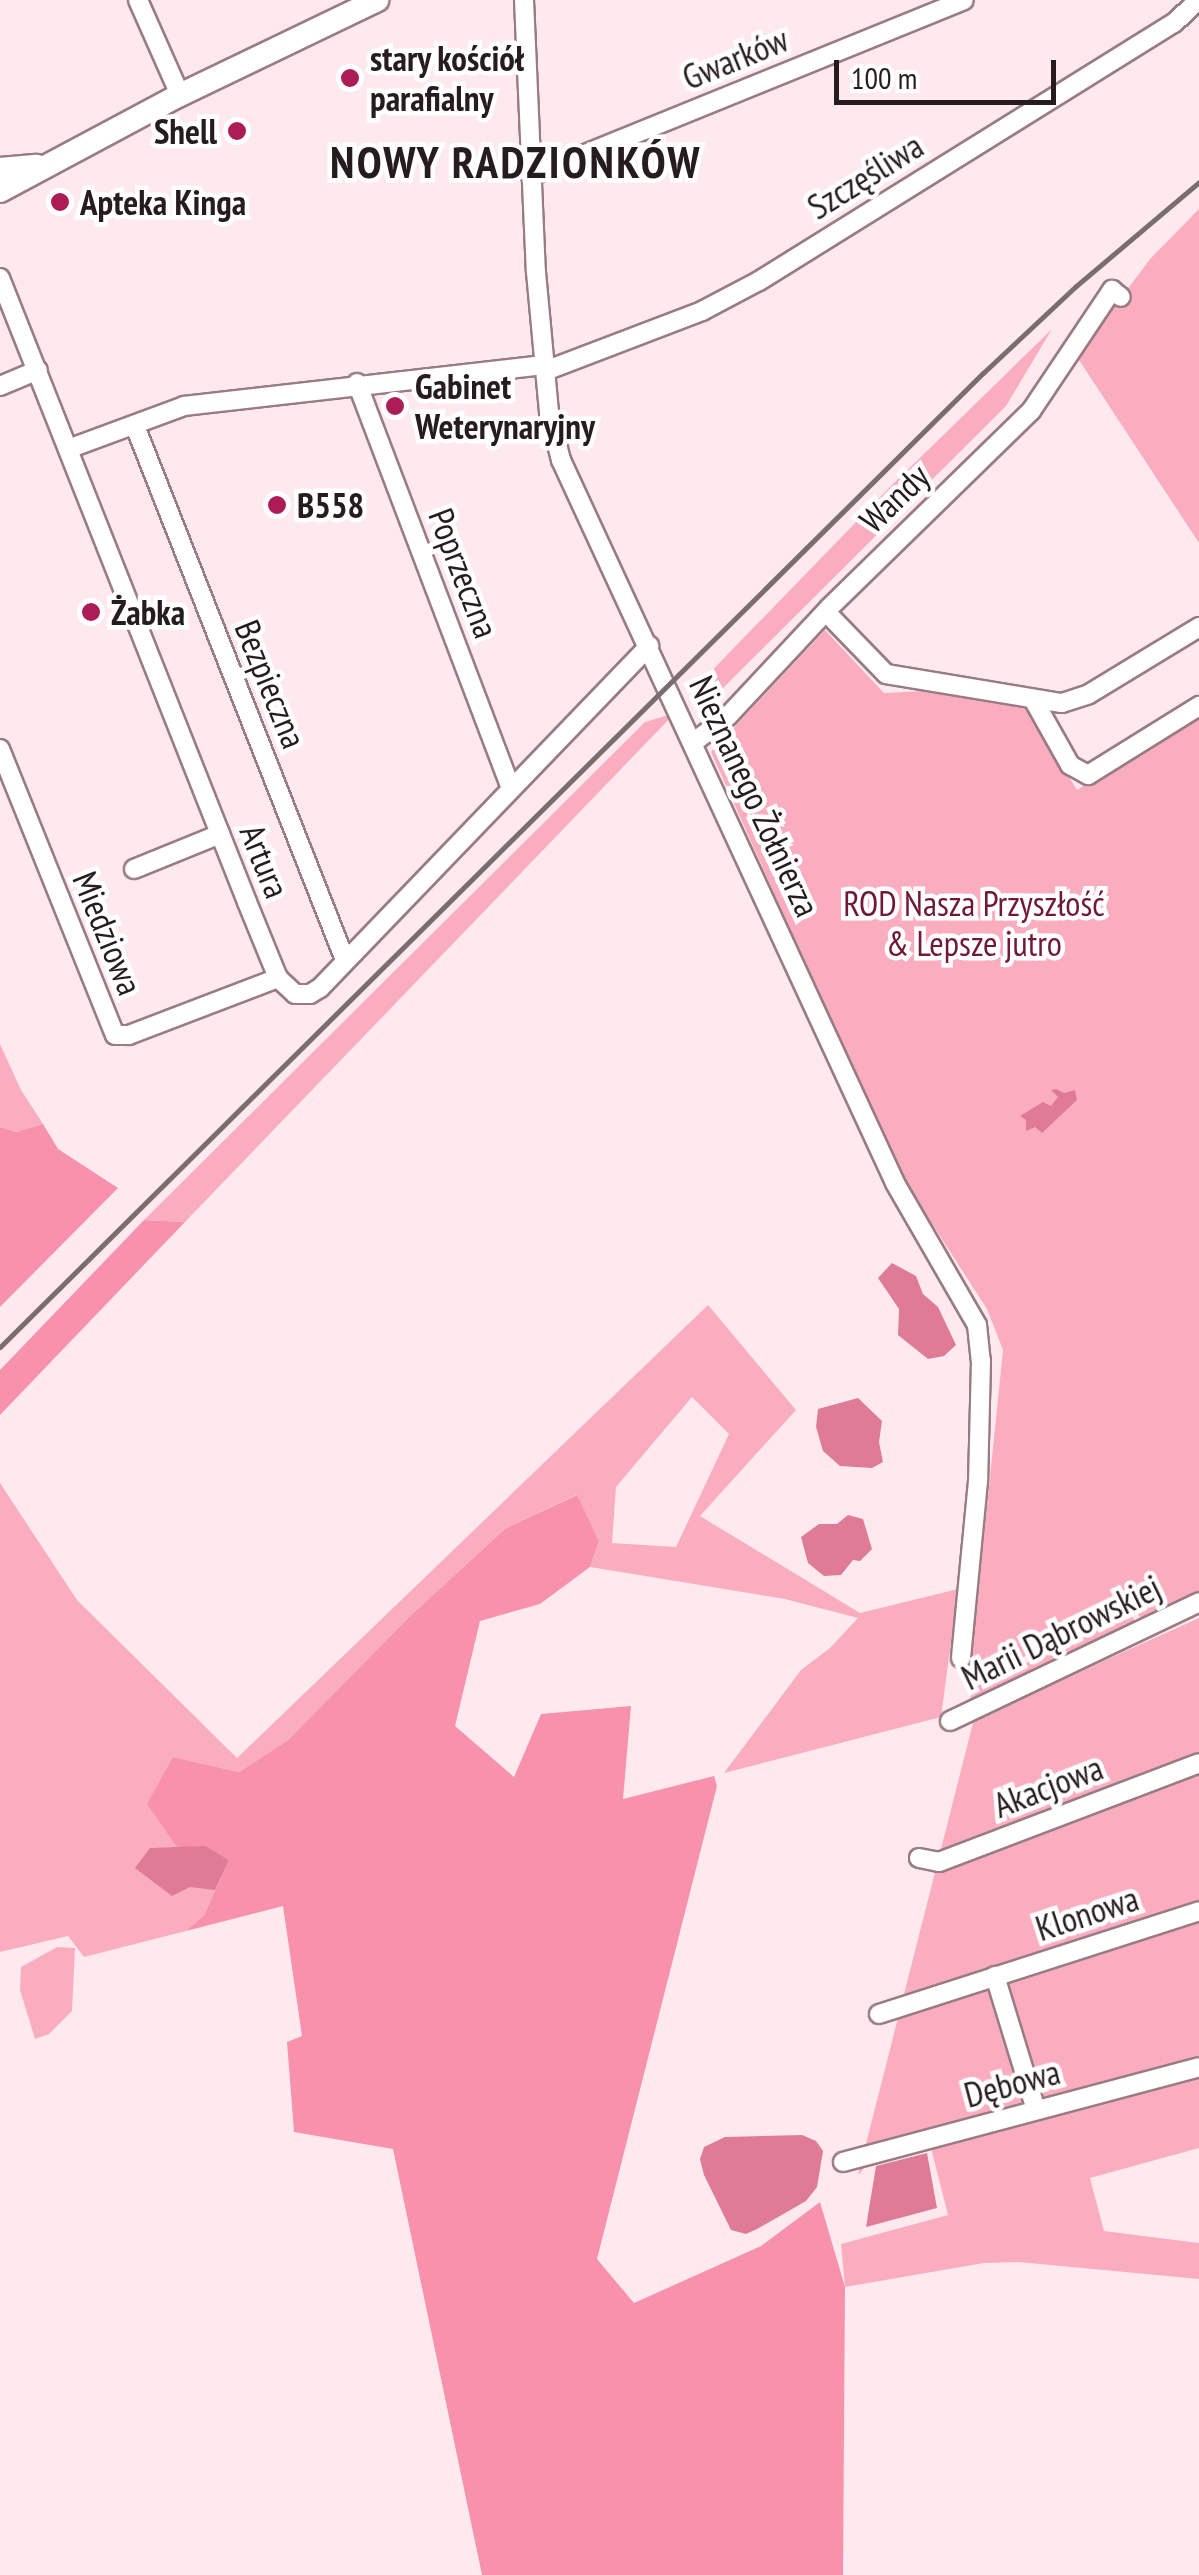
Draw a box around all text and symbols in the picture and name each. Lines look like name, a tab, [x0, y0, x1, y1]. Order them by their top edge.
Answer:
street label: Gwarków	[676, 18, 794, 98]
place label: stary kościół parafialny	[370, 37, 525, 119]
scale bar	[839, 40, 1062, 102]
text: 100 m	[851, 58, 917, 97]
marker: stary kościół parafialny	[339, 67, 361, 89]
place label: Shell	[154, 110, 217, 152]
marker: Shell	[226, 120, 248, 142]
street label: Szczęśliwa	[800, 124, 930, 228]
district label: NOWY RADZIONKÓW	[330, 135, 702, 189]
place label: Apteka Kinga	[80, 181, 246, 223]
marker: Apteka Kinga	[49, 191, 71, 213]
place label: Gabinet Weterynaryjny	[415, 365, 595, 447]
marker: Gabinet Weterynaryjny	[384, 395, 406, 417]
street label: Wandy	[851, 455, 937, 541]
place label: B558	[297, 484, 364, 526]
marker: B558	[266, 494, 288, 516]
street label: Poprzeczna	[420, 502, 508, 644]
place label: Żabka	[111, 591, 185, 633]
marker: Żabka	[80, 601, 102, 623]
street label: Bezpieczna	[226, 614, 316, 754]
street label: Nieznanego Żołnierza	[681, 669, 829, 923]
street label: Artura	[231, 818, 299, 904]
street label: Miedziowa	[64, 865, 152, 1001]
park label: ROD Nasza Przyszłość & Lepsze jutro	[843, 882, 1105, 964]
street label: Marii Dąbrowskiej	[955, 1566, 1167, 1698]
street label: Akacjowa	[987, 1746, 1109, 1826]
street label: Klonowa	[1030, 1877, 1144, 1949]
street label: Dębowa	[960, 2050, 1064, 2116]

